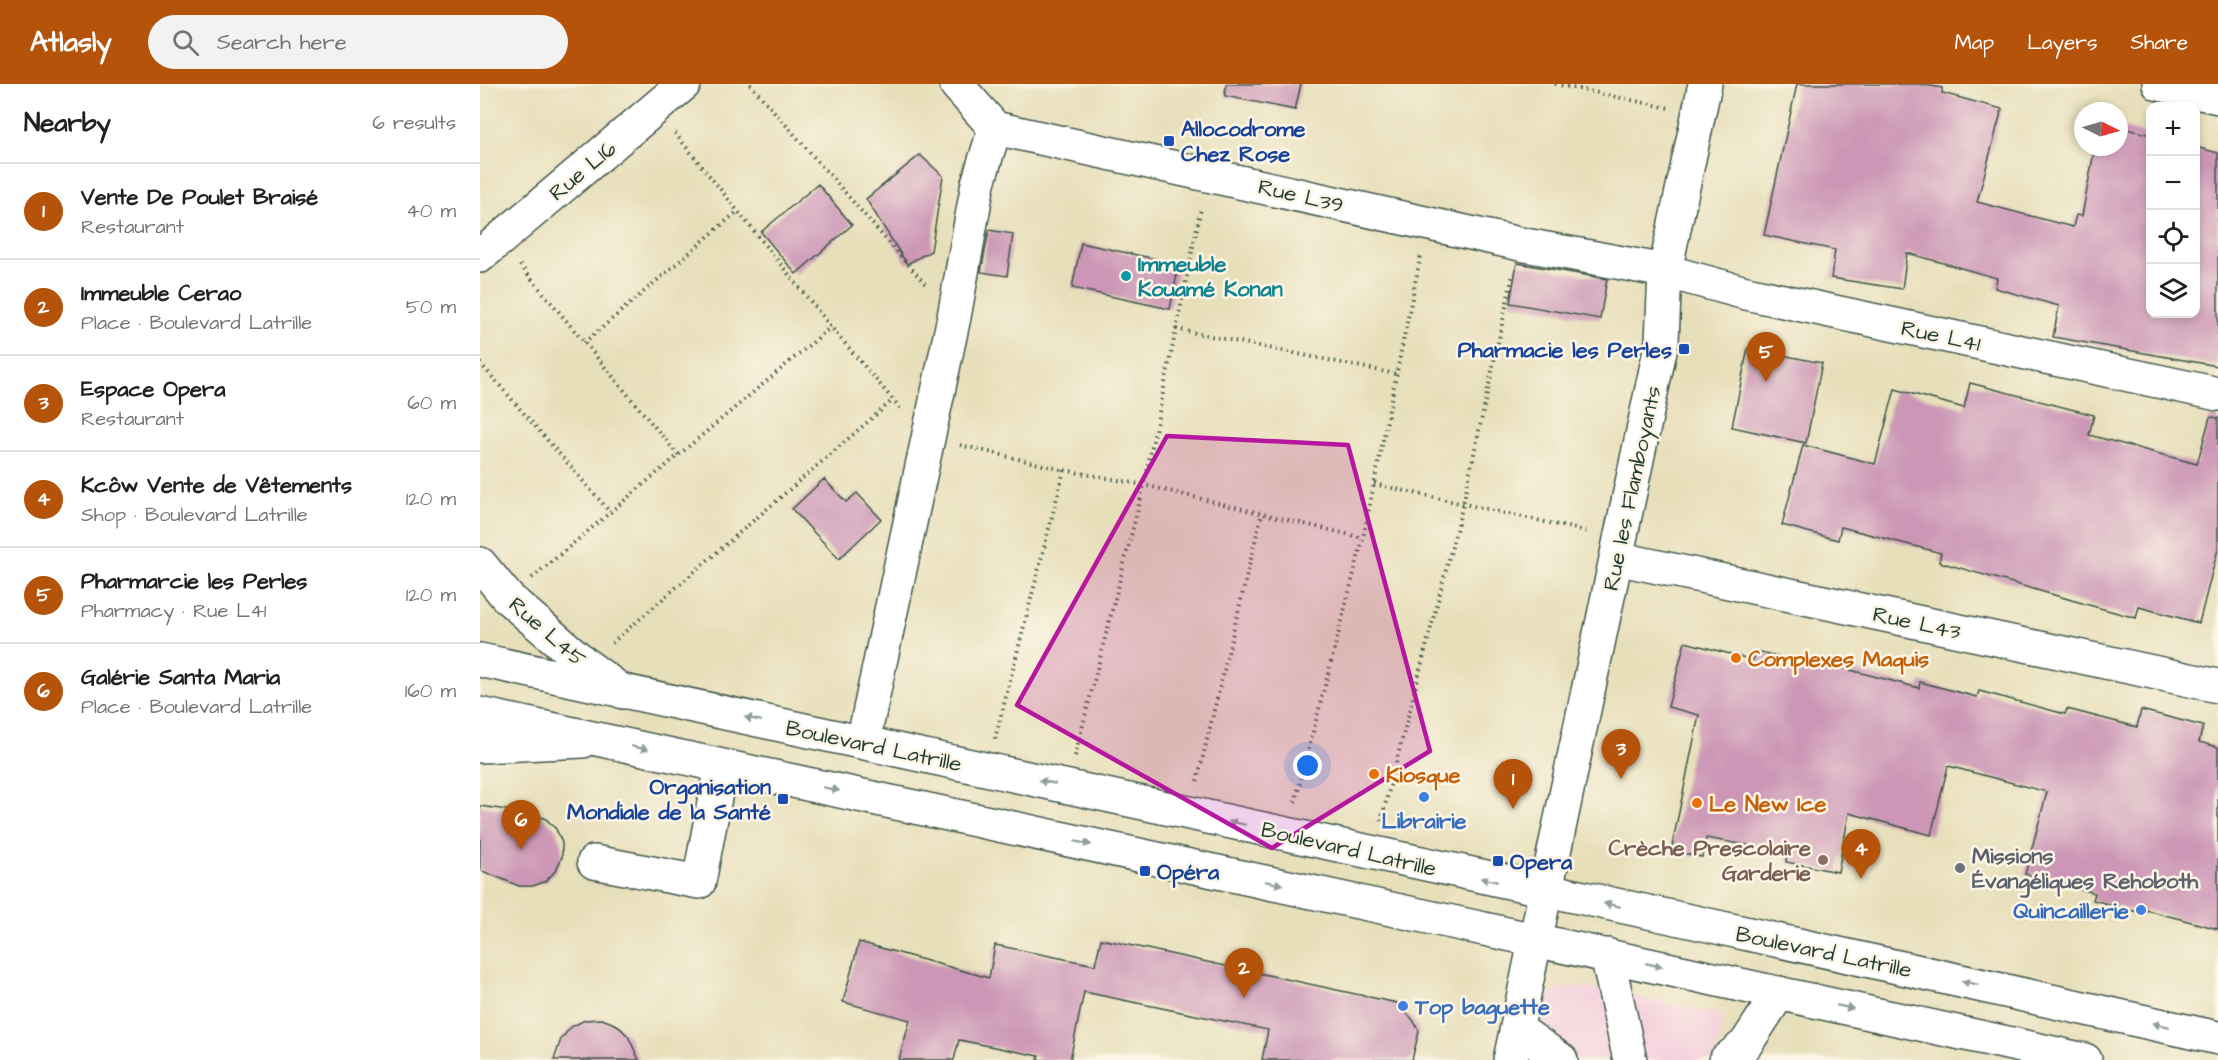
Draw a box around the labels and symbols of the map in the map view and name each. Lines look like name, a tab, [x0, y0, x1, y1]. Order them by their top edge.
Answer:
north arrow	[2074, 102, 2128, 156]
place label: Allocodrome Chez Rose	[1181, 114, 1306, 170]
street label: Rue L16	[543, 134, 624, 209]
marker: Allocodrome Chez Rose	[1162, 134, 1176, 148]
street label: Rue L39	[1255, 172, 1346, 221]
place label: Immeuble Kouamé Konan	[1138, 249, 1283, 305]
marker: Immeuble Kouamé Konan	[1119, 269, 1133, 283]
street label: Rue L41	[1898, 313, 1984, 360]
pin: 5	[1746, 332, 1786, 382]
place label: Pharmacie les Perles	[1458, 335, 1672, 366]
marker: Pharmacie les Perles	[1677, 342, 1691, 356]
street label: Rue les Flamboyants	[1596, 383, 1670, 594]
street label: Rue L45	[502, 590, 593, 675]
street label: Rue L43	[1870, 599, 1963, 648]
place label: Complexes Maquis	[1748, 644, 1929, 675]
marker: Complexes Maquis	[1729, 651, 1743, 665]
street label: Boulevard Latrille	[783, 713, 965, 780]
one-way arrow	[744, 714, 763, 723]
pin: 3	[1602, 730, 1640, 779]
one-way arrow	[631, 744, 650, 753]
your location	[1293, 751, 1322, 780]
place label: Kiosque	[1386, 760, 1461, 791]
pin: 1	[1494, 760, 1532, 809]
marker: Kiosque	[1367, 767, 1381, 781]
place label: Organisation Mondiale de la Santé	[567, 772, 771, 828]
one-way arrow	[1037, 777, 1056, 786]
one-way arrow	[821, 785, 840, 794]
place label: Le New Ice	[1709, 789, 1826, 820]
marker: Librairie	[1417, 790, 1431, 804]
marker: Organisation Mondiale de la Santé	[776, 792, 790, 806]
marker: Le New Ice	[1690, 796, 1704, 810]
pin: 6	[502, 800, 540, 850]
place label: Librairie	[1382, 806, 1467, 837]
street label: Boulevard Latrille	[1258, 814, 1439, 885]
one-way arrow	[1228, 818, 1247, 828]
pin: 4	[1842, 830, 1880, 879]
place label: Crèche Prescolaire Garderie	[1608, 833, 1811, 889]
one-way arrow	[1074, 839, 1093, 848]
place label: Missions Évangéliques Rehoboth	[1972, 841, 2199, 898]
place label: Opera	[1510, 847, 1573, 878]
marker: Crèche Prescolaire Garderie	[1816, 853, 1830, 867]
marker: Opera	[1491, 854, 1505, 868]
place label: Opéra	[1157, 857, 1220, 888]
marker: Missions Évangéliques Rehoboth	[1953, 861, 1967, 875]
marker: Opéra	[1138, 864, 1152, 878]
one-way arrow	[1480, 874, 1498, 884]
one-way arrow	[1264, 879, 1283, 889]
place label: Quincaillerie	[2013, 896, 2129, 927]
one-way arrow	[1602, 900, 1621, 909]
marker: Quincaillerie	[2134, 903, 2148, 917]
street label: Boulevard Latrille	[1733, 919, 1915, 986]
pin: 2	[1224, 948, 1263, 998]
one-way arrow	[1645, 961, 1664, 971]
one-way arrow	[1961, 978, 1980, 988]
place label: Top baguette	[1414, 992, 1550, 1024]
marker: Top baguette	[1396, 999, 1410, 1013]
one-way arrow	[1836, 1003, 1855, 1012]
one-way arrow	[2151, 1020, 2170, 1029]

